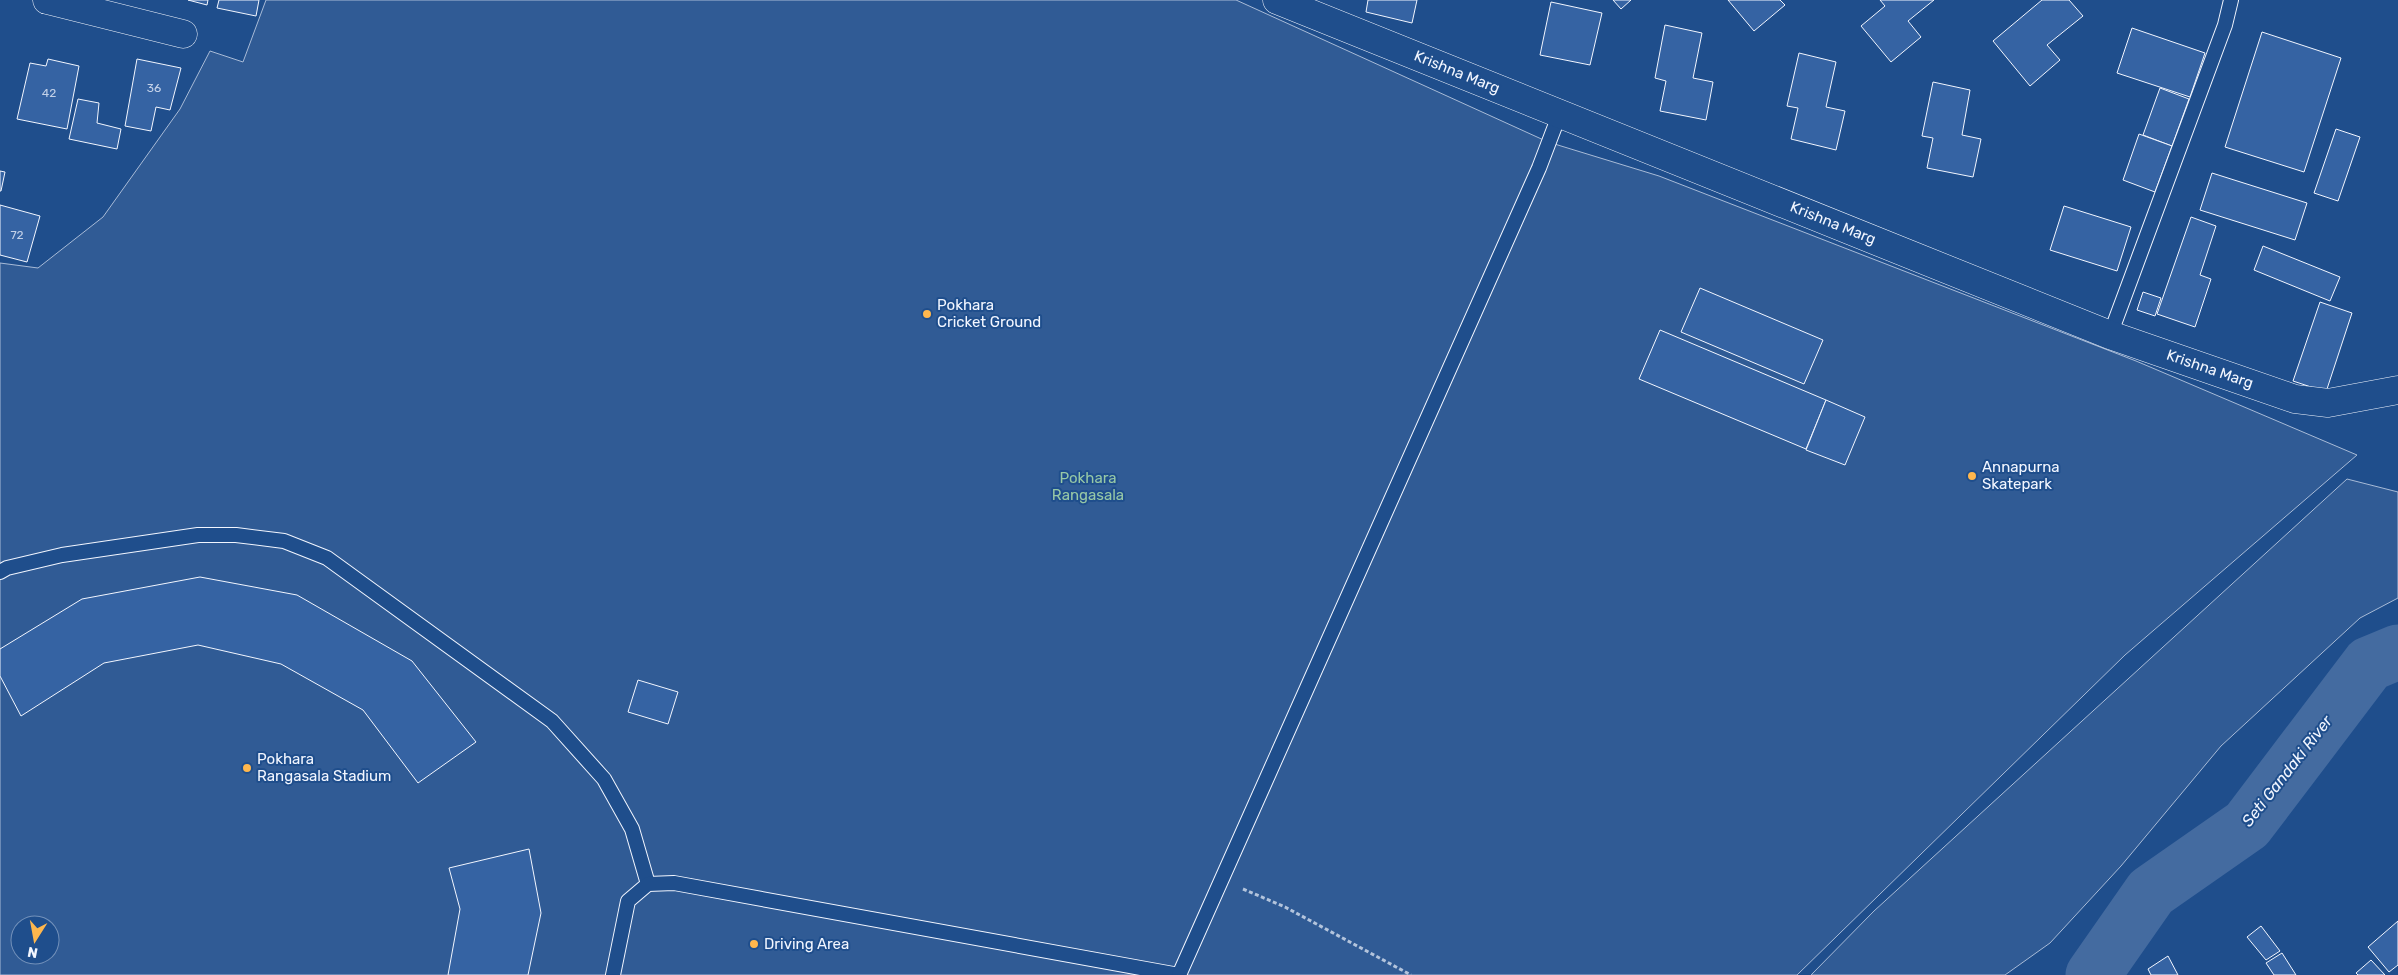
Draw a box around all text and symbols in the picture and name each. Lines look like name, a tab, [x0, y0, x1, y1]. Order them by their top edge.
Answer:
street label: Krishna Marg	[1411, 47, 1503, 97]
house number: 36	[147, 81, 161, 95]
house number: 42	[42, 86, 56, 100]
street label: Krishna Marg	[1787, 198, 1879, 248]
house number: 72	[10, 228, 24, 242]
place label: Pokhara Cricket Ground	[937, 296, 1041, 331]
marker: Pokhara Cricket Ground	[921, 308, 933, 320]
street label: Krishna Marg	[2164, 346, 2256, 392]
place label: Annapurna Skatepark	[1982, 458, 2060, 493]
park label: Pokhara Rangasala	[1052, 469, 1124, 504]
marker: Annapurna Skatepark	[1966, 470, 1978, 482]
water label: Seti Gandaki River	[2238, 711, 2337, 830]
place label: Pokhara Rangasala Stadium	[257, 750, 391, 785]
marker: Pokhara Rangasala Stadium	[241, 762, 253, 774]
north arrow	[10, 915, 60, 965]
place label: Driving Area	[764, 935, 849, 953]
marker: Driving Area	[748, 938, 760, 950]
text: N	[26, 943, 39, 962]

